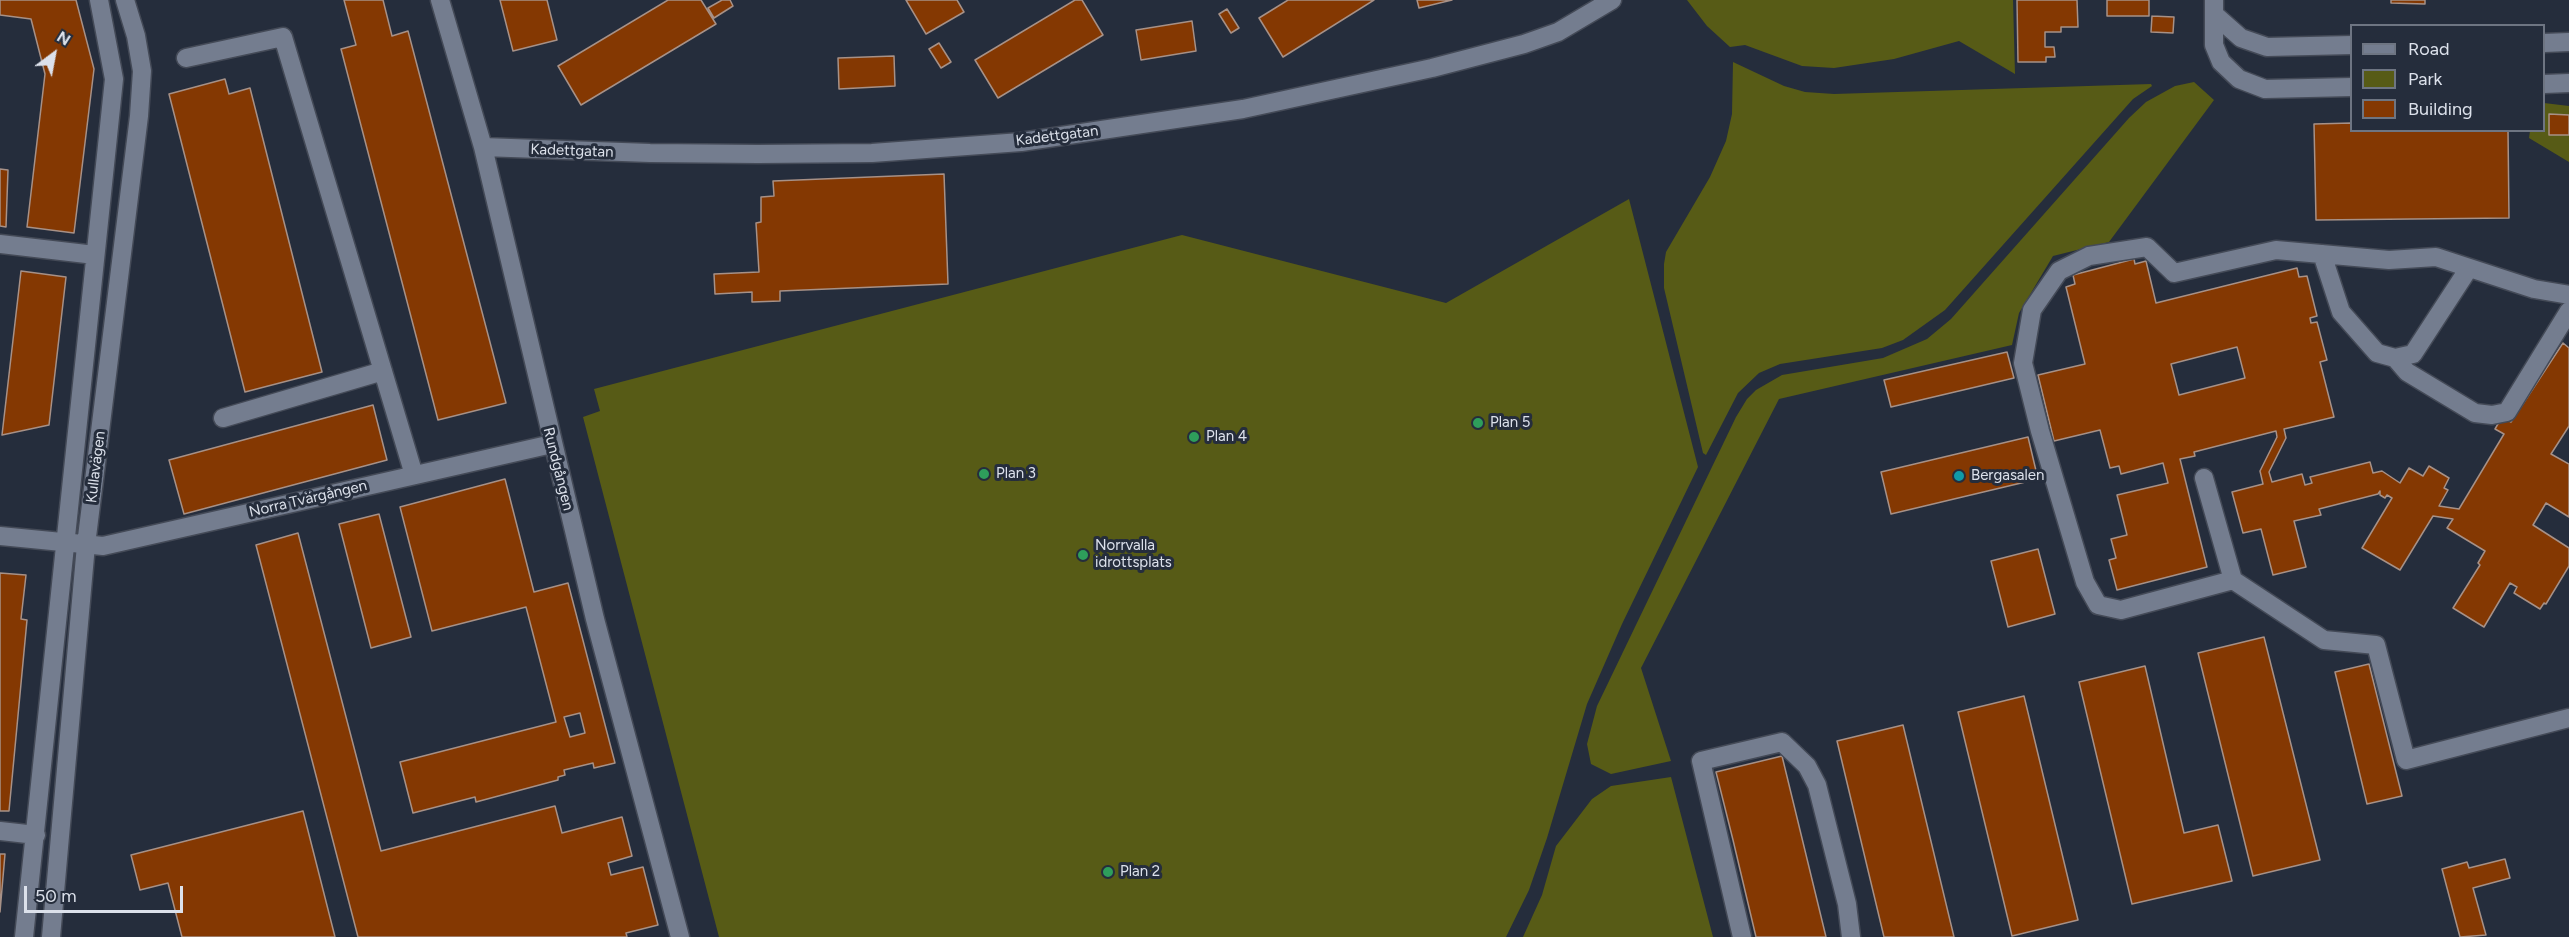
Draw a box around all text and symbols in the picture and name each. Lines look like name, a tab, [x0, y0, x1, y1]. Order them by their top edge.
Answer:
north arrow	[24, 24, 84, 84]
legend	[2350, 24, 2545, 132]
text: N	[54, 27, 74, 50]
text: Road	[2408, 38, 2449, 60]
text: Park	[2408, 68, 2442, 90]
text: Building	[2408, 98, 2473, 120]
street label: Kadettgatan	[1015, 122, 1099, 150]
street label: Kadettgatan	[530, 141, 614, 161]
place label: Plan 5	[1490, 414, 1530, 432]
marker: Plan 5	[1471, 416, 1485, 430]
street label: Rundgången	[539, 426, 577, 512]
place label: Plan 4	[1206, 428, 1247, 446]
street label: Kullavägen	[83, 430, 109, 504]
marker: Plan 4	[1187, 430, 1201, 444]
place label: Plan 3	[996, 465, 1036, 483]
marker: Plan 3	[977, 467, 991, 481]
place label: Bergasalen	[1971, 467, 2044, 485]
marker: Bergasalen	[1952, 469, 1966, 483]
street label: Norra Tvärgången	[247, 477, 369, 521]
place label: Norrvalla idrottsplats	[1095, 537, 1172, 572]
marker: Norrvalla idrottsplats	[1076, 548, 1090, 562]
place label: Plan 2	[1120, 863, 1160, 881]
marker: Plan 2	[1101, 865, 1115, 879]
scale bar	[27, 874, 186, 912]
text: 50 m	[35, 885, 77, 907]

